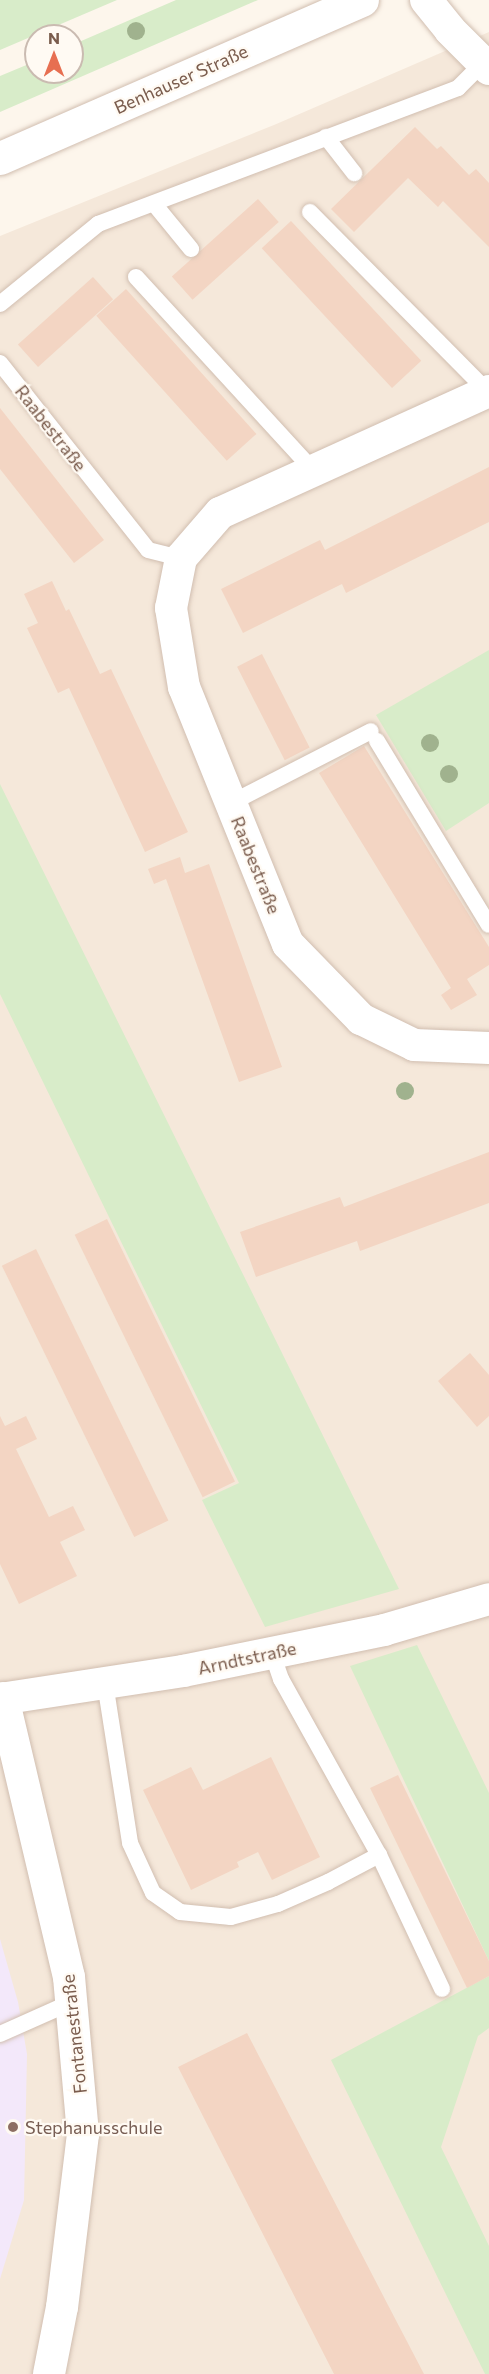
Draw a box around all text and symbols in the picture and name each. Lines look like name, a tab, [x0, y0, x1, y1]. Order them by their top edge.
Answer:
north arrow	[24, 24, 84, 84]
text: N	[48, 28, 60, 47]
street label: Benhauser Straße	[111, 40, 251, 118]
street label: Raabestraße	[11, 381, 91, 475]
street label: Raabestraße	[227, 813, 285, 917]
street label: Arndtstraße	[196, 1637, 298, 1679]
street label: Fontanestraße	[57, 1973, 91, 2095]
place label: Stephanusschule	[25, 2116, 163, 2138]
marker: Stephanusschule	[6, 2120, 20, 2134]

